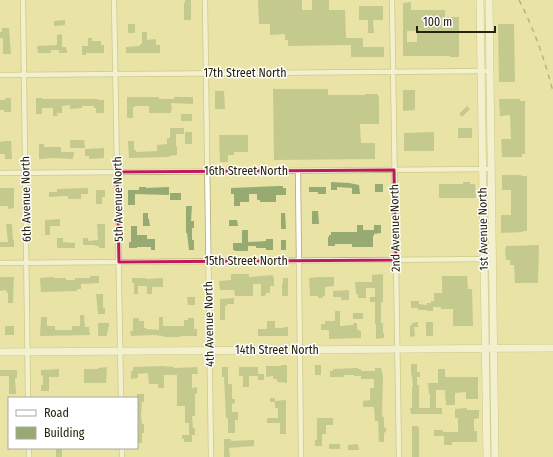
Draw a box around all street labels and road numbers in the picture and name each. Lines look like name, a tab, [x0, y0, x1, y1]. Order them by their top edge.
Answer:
street label: 17th Street North	[204, 66, 286, 80]
street label: 6th Avenue North	[18, 156, 34, 242]
street label: 5th Avenue North	[110, 156, 126, 242]
street label: 16th Street North	[204, 164, 288, 178]
street label: 2nd Avenue North	[387, 184, 403, 272]
street label: 1st Avenue North	[475, 187, 491, 271]
street label: 15th Street North	[204, 254, 288, 268]
street label: 4th Avenue North	[201, 281, 217, 367]
street label: 14th Street North	[235, 343, 319, 357]

